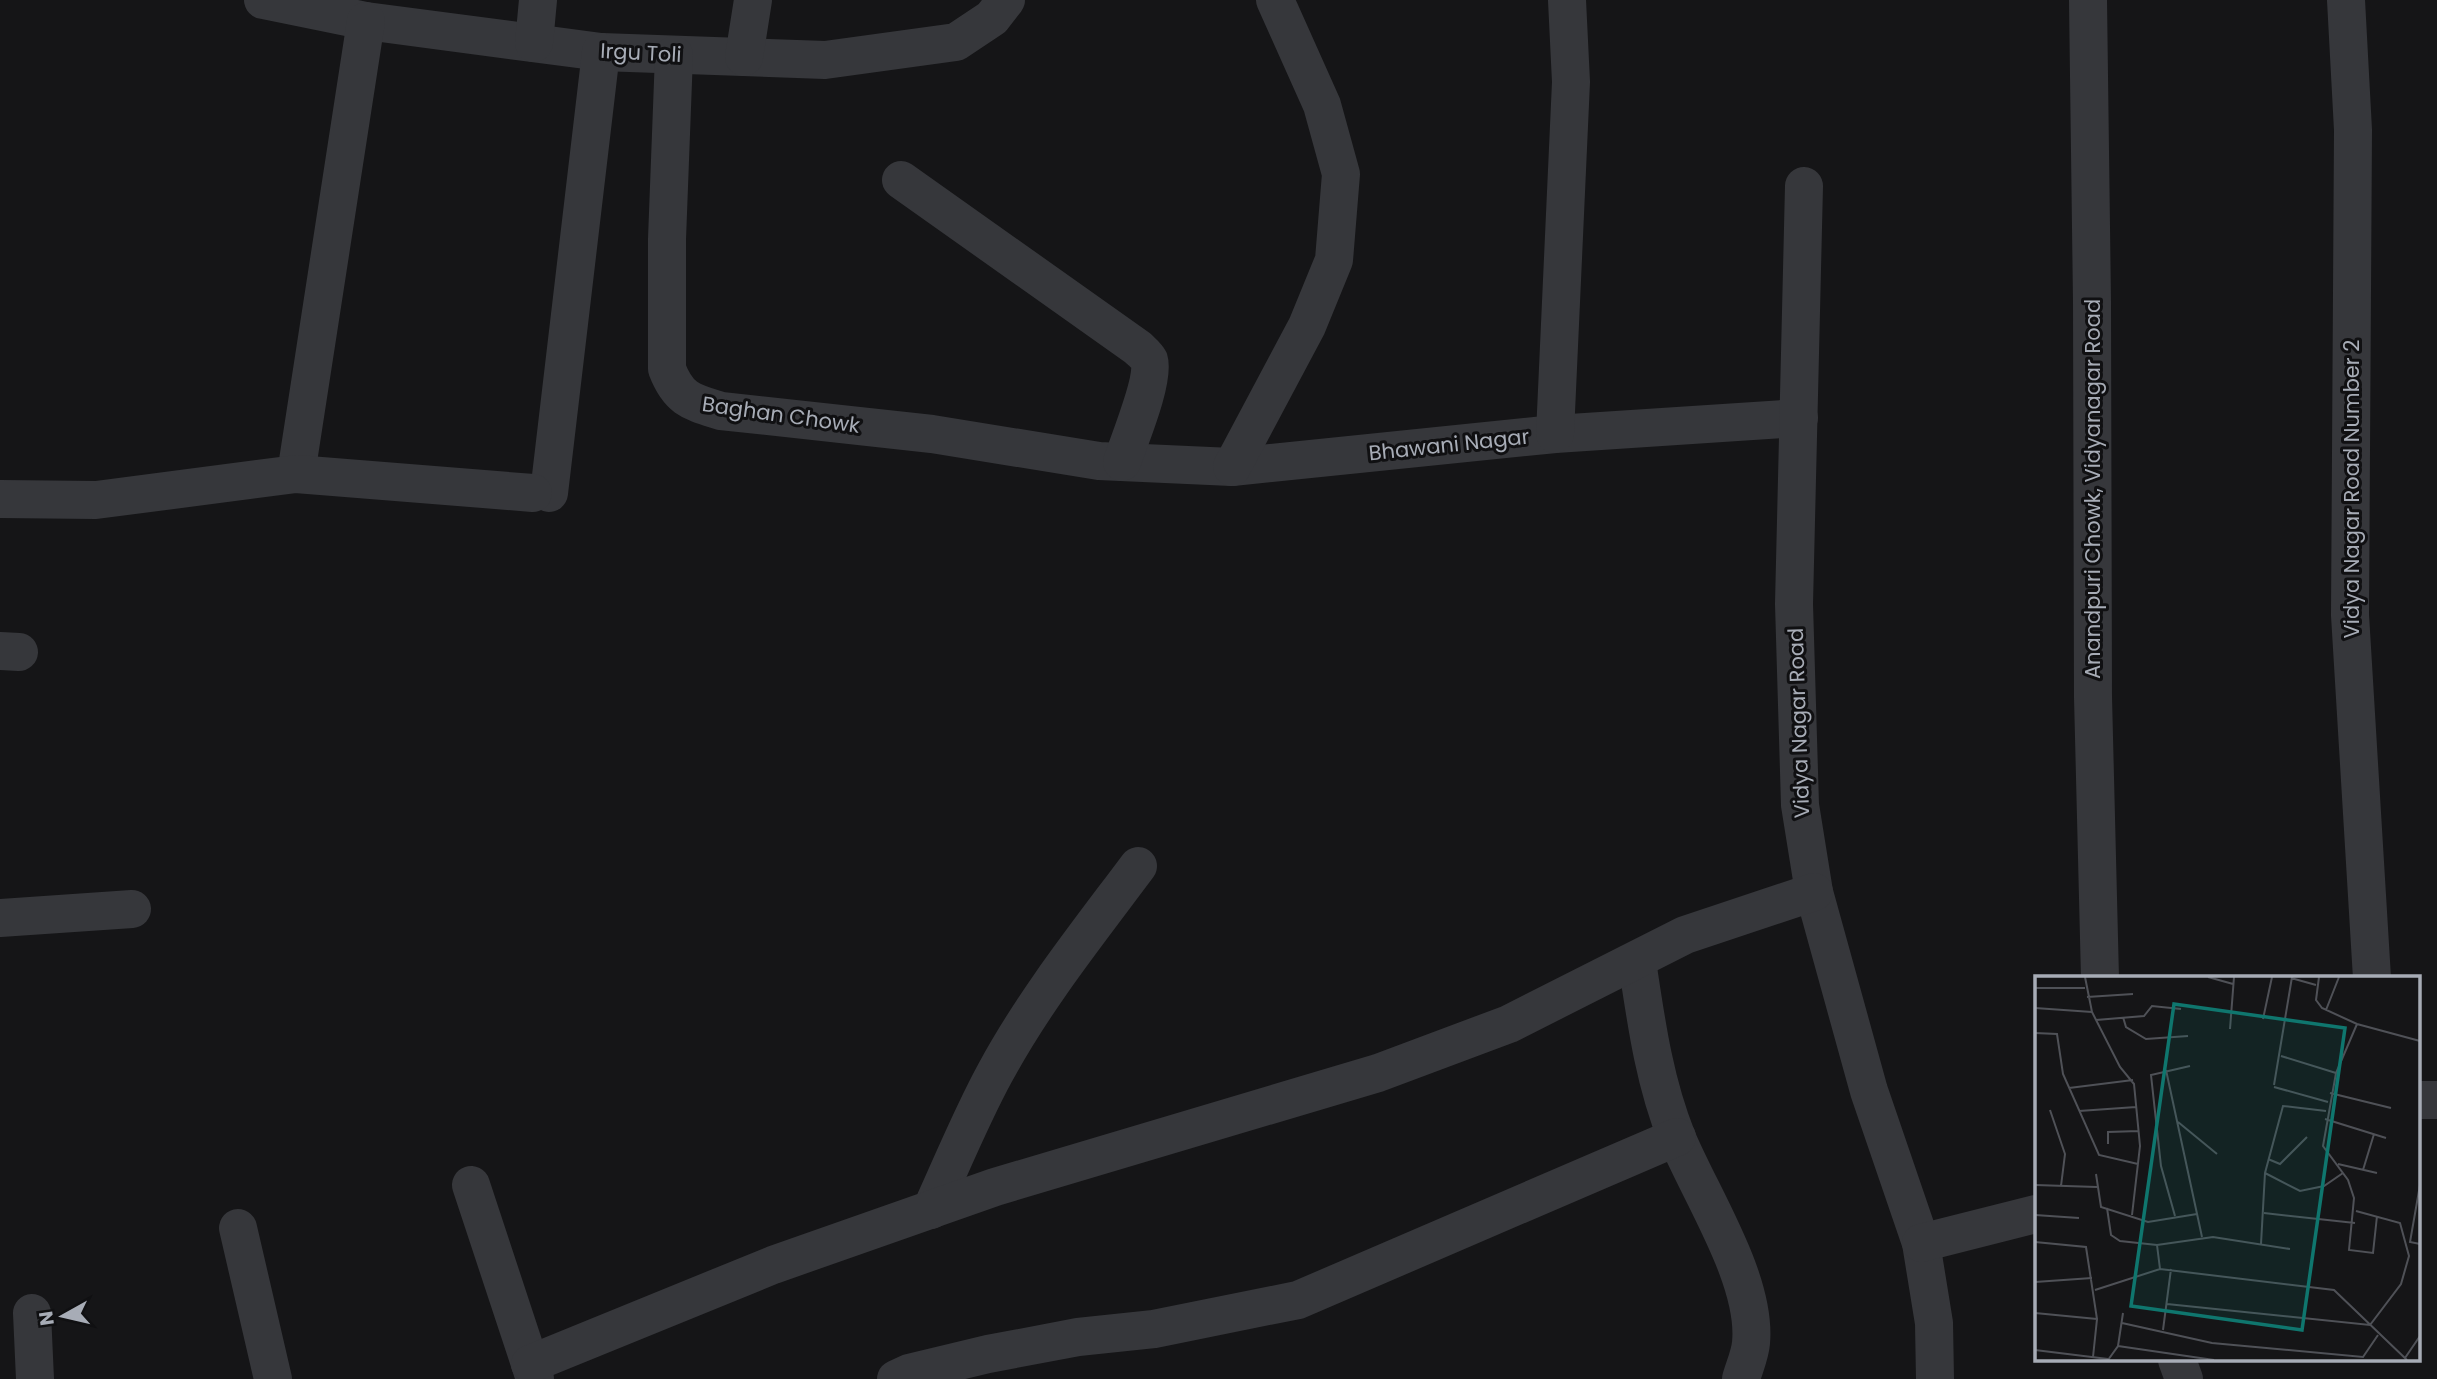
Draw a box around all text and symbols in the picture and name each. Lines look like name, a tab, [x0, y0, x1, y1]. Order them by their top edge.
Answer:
street label: Irgu Toli	[600, 36, 682, 69]
street label: Anandpuri Chowk, Vidyanagar Road	[2078, 299, 2107, 679]
street label: Vidya Nagar Road Number 2	[2337, 340, 2366, 638]
street label: Baghan Chowk	[700, 389, 862, 440]
street label: Bhawani Nagar	[1367, 422, 1531, 467]
street label: Vidya Nagar Road	[1781, 627, 1816, 819]
inset map	[2035, 976, 2420, 1362]
north arrow	[28, 1281, 98, 1351]
text: N	[32, 1309, 61, 1327]

